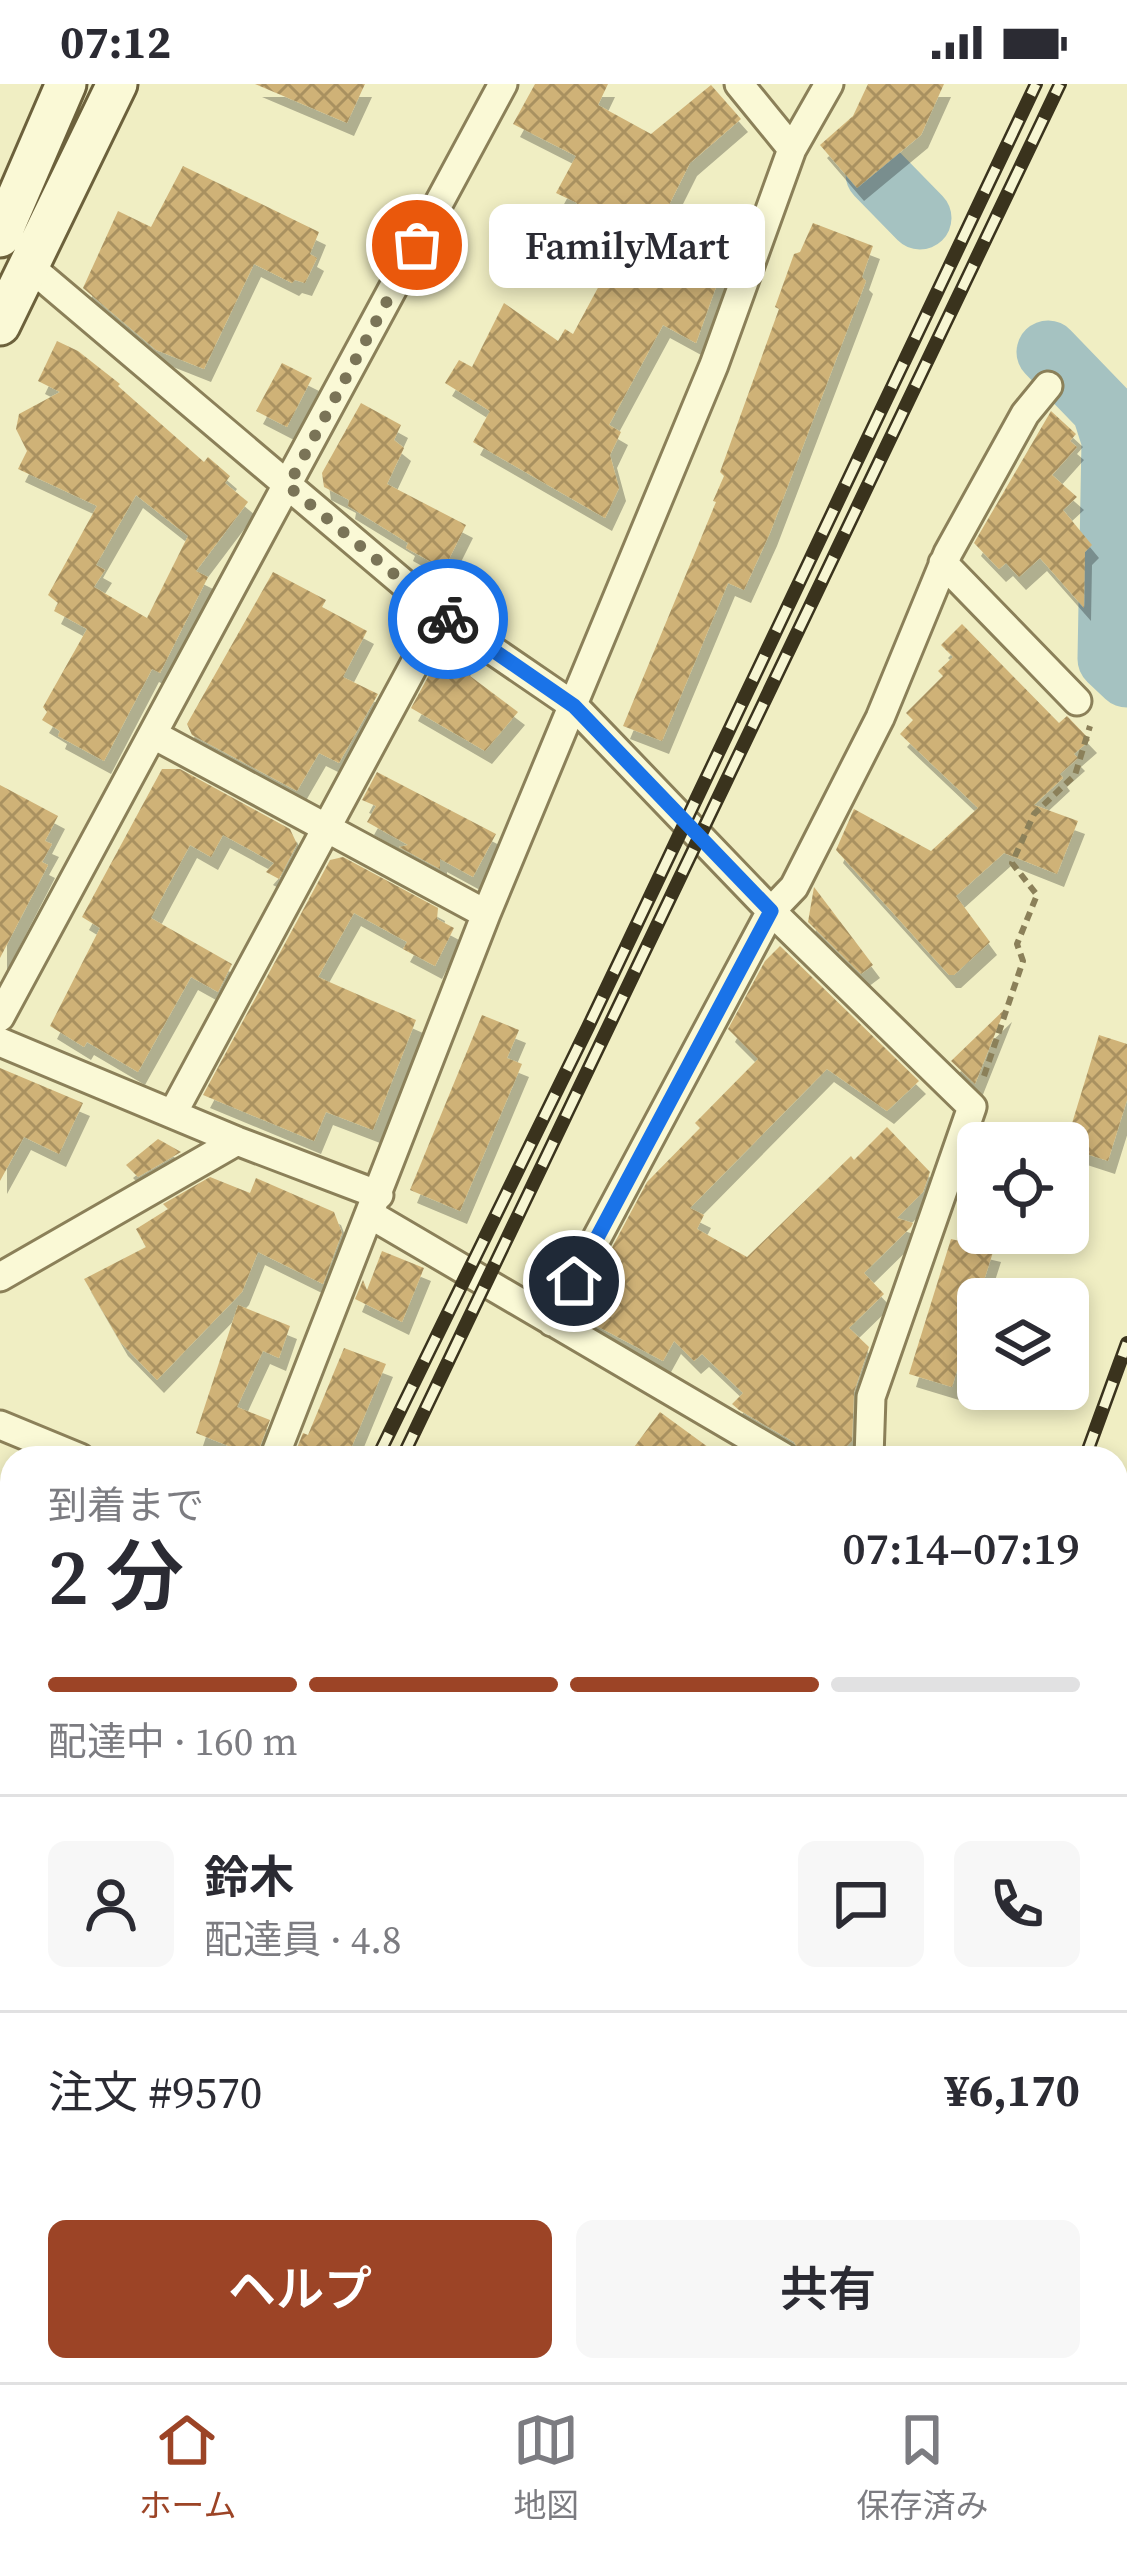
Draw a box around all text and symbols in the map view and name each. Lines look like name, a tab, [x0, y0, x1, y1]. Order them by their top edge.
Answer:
text: 07:12	[60, 11, 171, 73]
pin	[366, 194, 468, 296]
callout: FamilyMart	[489, 203, 765, 287]
icon: bag	[384, 212, 450, 278]
text: FamilyMart	[525, 219, 729, 272]
courier	[388, 559, 508, 679]
icon: bike	[415, 586, 481, 652]
map controls	[957, 1122, 1089, 1410]
button: locate	[957, 1122, 1089, 1254]
pin	[523, 1230, 625, 1332]
icon: home	[541, 1248, 607, 1314]
button: layers	[957, 1278, 1089, 1410]
text: 到着まで	[48, 1479, 204, 1532]
text: 07:14–07:19	[842, 1517, 1080, 1579]
text: 2 分	[48, 1523, 184, 1630]
text: 配達中 · 160 m	[48, 1715, 298, 1768]
button: person	[48, 1841, 174, 1967]
button: chat	[798, 1841, 924, 1967]
button: phone	[954, 1841, 1080, 1967]
text: 鈴木	[204, 1846, 294, 1908]
text: 配達員 · 4.8	[204, 1913, 402, 1966]
text: ¥6,170	[945, 2059, 1080, 2121]
text: 注文 #9570	[48, 2061, 262, 2123]
button: ヘルプ	[48, 2220, 552, 2358]
button: 共有	[576, 2220, 1080, 2358]
tab: ホーム	[138, 2407, 237, 2528]
tab: 地図	[513, 2407, 579, 2528]
tab: 保存済み	[856, 2407, 988, 2528]

